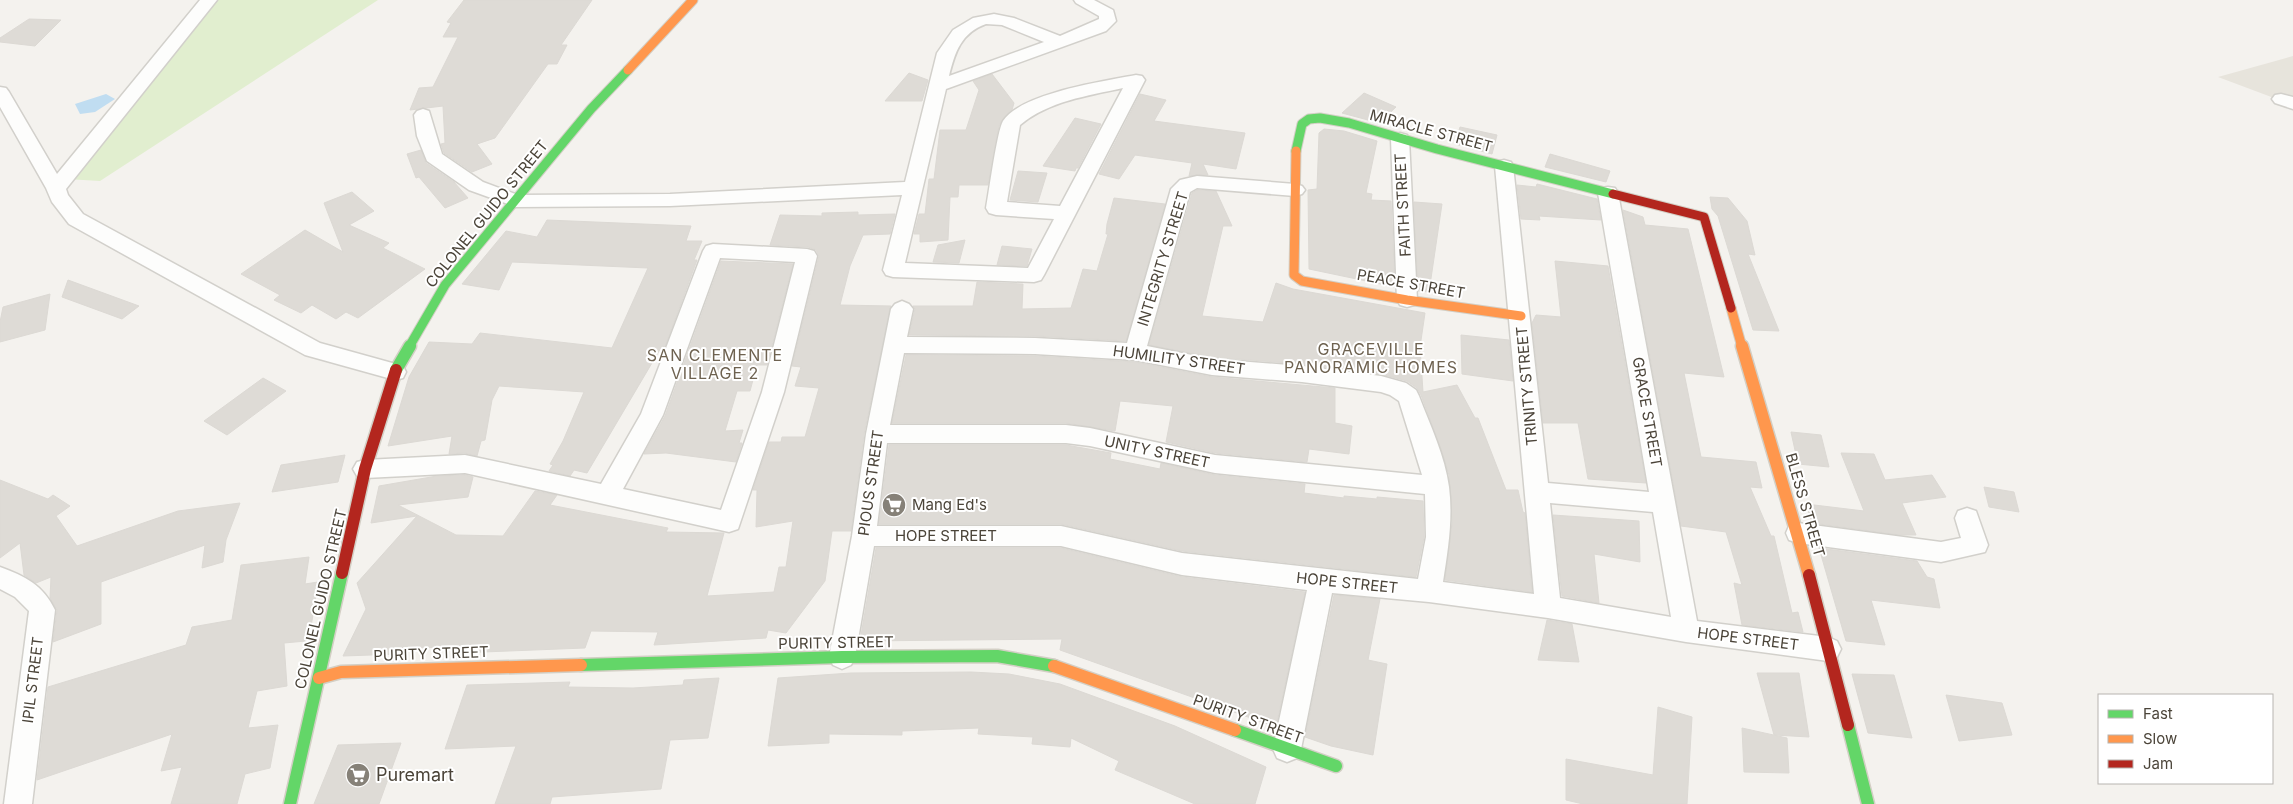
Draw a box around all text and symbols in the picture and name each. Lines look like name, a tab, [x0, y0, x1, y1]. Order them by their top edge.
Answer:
street label: MIRACLE STREET	[1368, 105, 1495, 156]
street label: COLONEL GUIDO STREET	[421, 136, 552, 291]
street label: FAITH STREET	[1390, 153, 1415, 257]
street label: INTEGRITY STREET	[1133, 189, 1192, 329]
street label: PEACE STREET	[1356, 265, 1467, 302]
street label: TRINITY STREET	[1512, 326, 1541, 447]
district label: GRACEVILLE PANORAMIC HOMES	[1284, 339, 1458, 377]
street label: HUMILITY STREET	[1112, 341, 1246, 378]
district label: SAN CLEMENTE VILLAGE 2	[647, 345, 783, 383]
street label: GRACE STREET	[1628, 355, 1667, 468]
street label: PIOUS STREET	[854, 429, 887, 537]
street label: UNITY STREET	[1103, 431, 1212, 472]
street label: BLESS STREET	[1782, 451, 1829, 559]
supermarket icon: Mang Ed's	[881, 492, 907, 518]
place label: Mang Ed's	[912, 495, 987, 514]
street label: COLONEL GUIDO STREET	[290, 507, 351, 691]
street label: HOPE STREET	[895, 526, 997, 545]
street label: HOPE STREET	[1295, 568, 1399, 597]
street label: HOPE STREET	[1696, 623, 1800, 654]
street label: PURITY STREET	[778, 632, 894, 653]
street label: IPIL STREET	[18, 636, 47, 724]
street label: PURITY STREET	[373, 642, 489, 665]
street label: PURITY STREET	[1191, 690, 1306, 747]
legend	[2098, 694, 2273, 784]
text: Fast	[2143, 704, 2173, 723]
text: Slow	[2143, 729, 2177, 748]
text: Jam	[2143, 754, 2173, 773]
supermarket icon: Puremart	[345, 762, 371, 788]
place label: Puremart	[376, 764, 454, 785]

